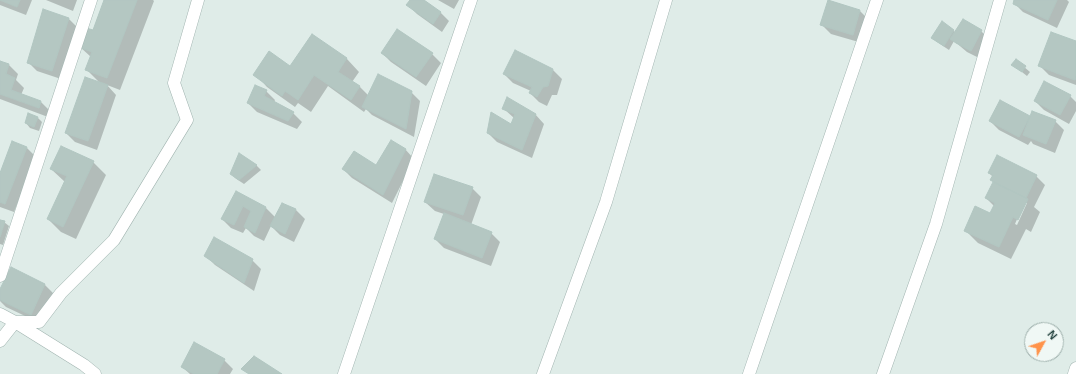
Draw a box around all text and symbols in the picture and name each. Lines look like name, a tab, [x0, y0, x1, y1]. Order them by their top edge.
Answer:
north arrow	[1024, 322, 1064, 362]
text: N	[1045, 328, 1060, 342]

